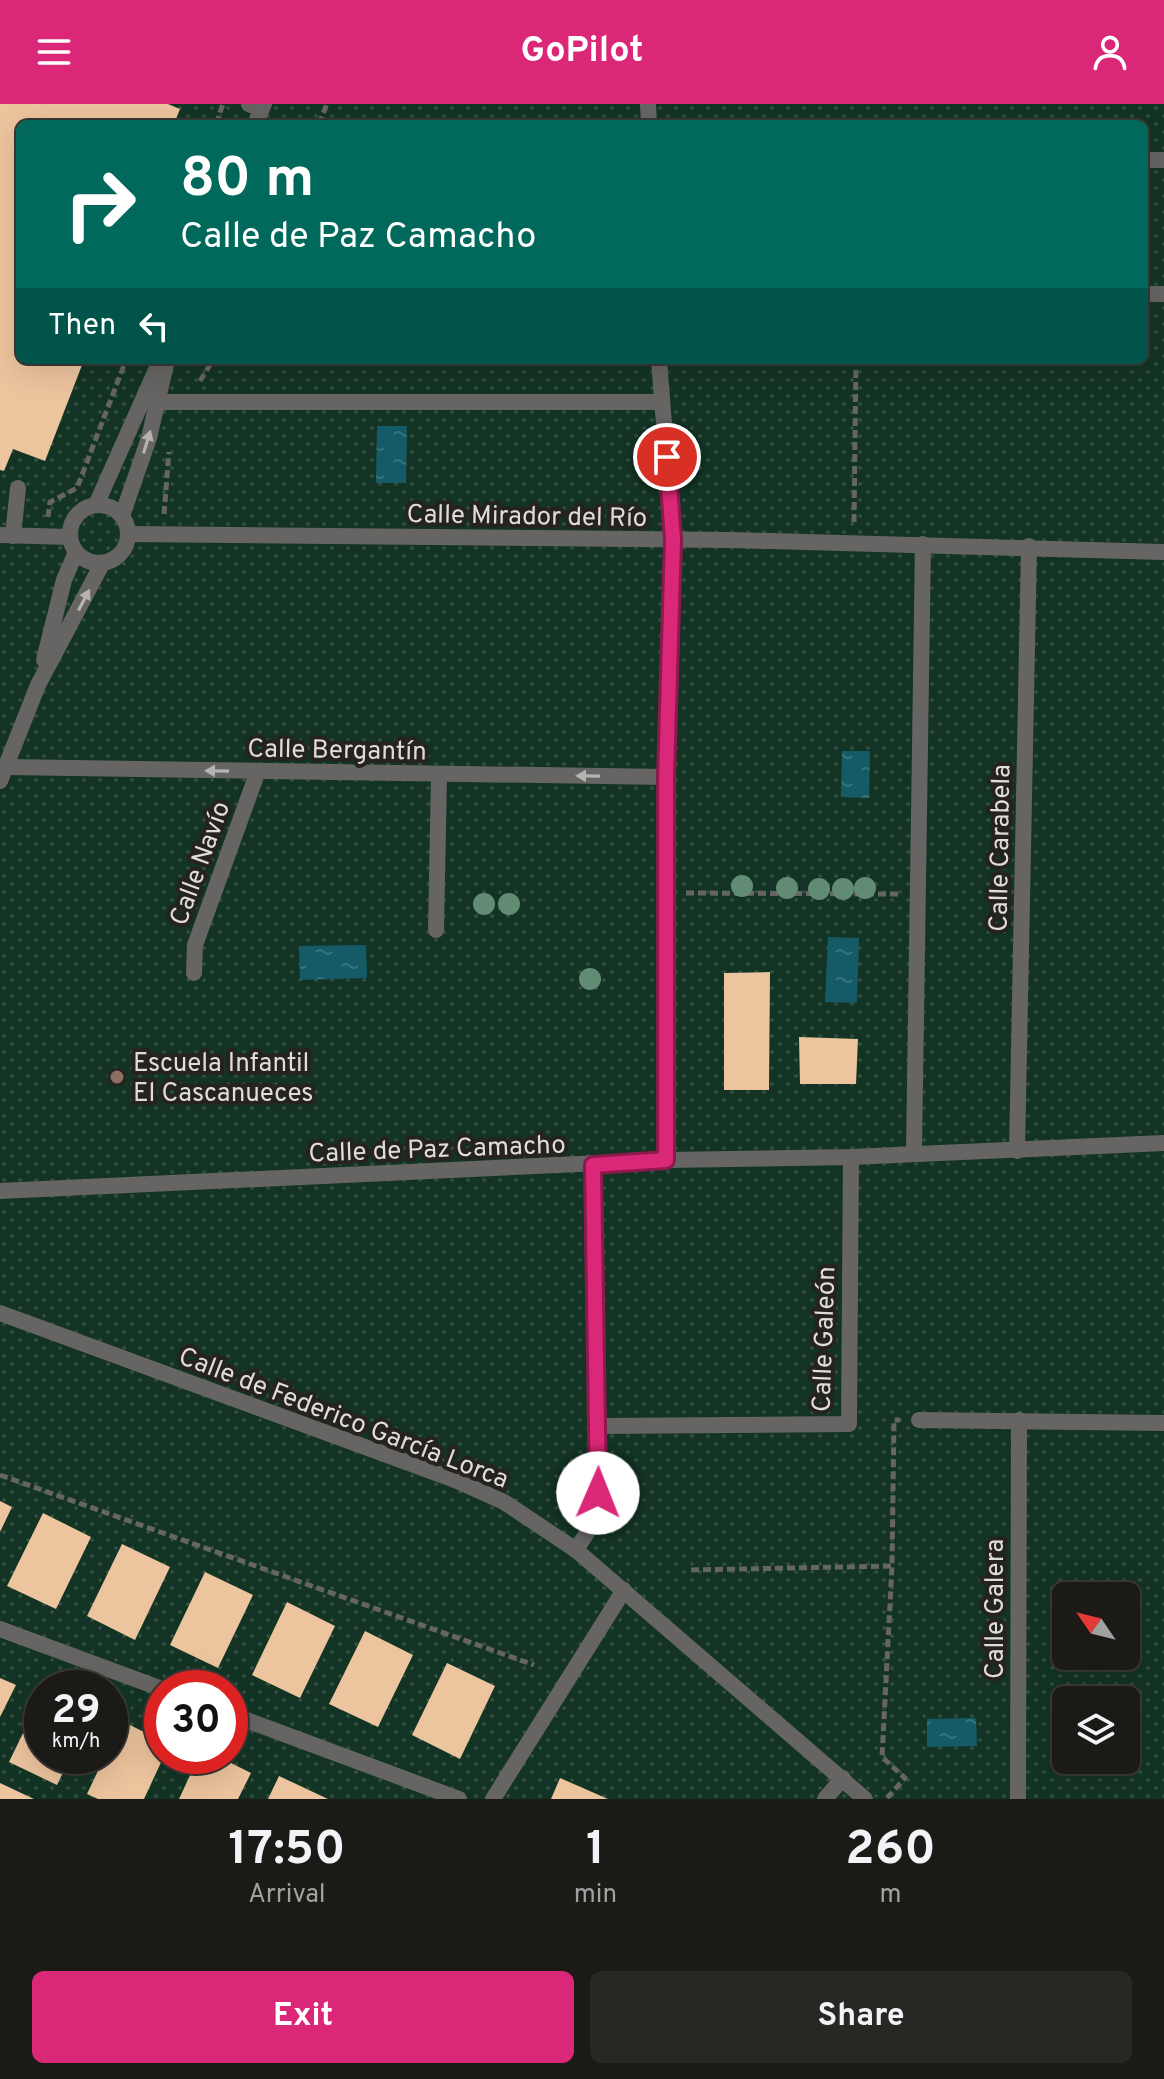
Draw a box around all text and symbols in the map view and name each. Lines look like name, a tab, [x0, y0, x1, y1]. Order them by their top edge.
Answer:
text: GoPilot	[521, 29, 643, 75]
icon: menu	[32, 30, 76, 74]
icon: person	[1088, 30, 1132, 74]
text: 80 m	[180, 146, 314, 216]
icon: right	[48, 152, 152, 256]
text: Calle de Paz Camacho	[180, 215, 536, 261]
icon: left	[132, 304, 176, 348]
text: Then	[48, 308, 116, 345]
pin	[633, 423, 701, 491]
one-way arrow	[141, 430, 154, 454]
icon: arrive	[645, 435, 689, 479]
street label: Calle Mirador del Río	[406, 499, 647, 536]
one-way arrow	[76, 589, 90, 611]
street label: Calle Bergantín	[247, 733, 427, 770]
one-way arrow	[204, 764, 229, 777]
street label: Calle Carabela	[984, 764, 1019, 932]
one-way arrow	[575, 770, 600, 783]
street label: Calle Navío	[164, 797, 239, 931]
place label: Escuela Infantil El Cascanueces	[133, 1048, 313, 1111]
marker: Escuela Infantil El Cascanueces	[108, 1068, 126, 1086]
street label: Calle de Paz Camacho	[308, 1130, 566, 1171]
street label: Calle Galeón	[806, 1265, 845, 1413]
street label: Calle de Federico García Lorca	[173, 1341, 513, 1498]
position arrow	[556, 1451, 640, 1535]
street label: Calle Galera	[980, 1539, 1013, 1679]
north arrow	[1052, 1582, 1140, 1670]
map controls	[1052, 1582, 1140, 1774]
speed limit sign: 30	[144, 1670, 248, 1774]
button: layers	[1052, 1686, 1140, 1774]
text: 29	[51, 1687, 101, 1737]
text: km/h	[52, 1729, 100, 1755]
text: 17:50	[228, 1821, 346, 1881]
text: 1	[586, 1821, 605, 1881]
text: 260	[845, 1821, 936, 1881]
text: Arrival	[248, 1879, 326, 1912]
text: min	[574, 1879, 617, 1912]
text: m	[880, 1879, 902, 1912]
button: Exit	[32, 1971, 574, 2063]
button: Share	[590, 1971, 1132, 2063]

